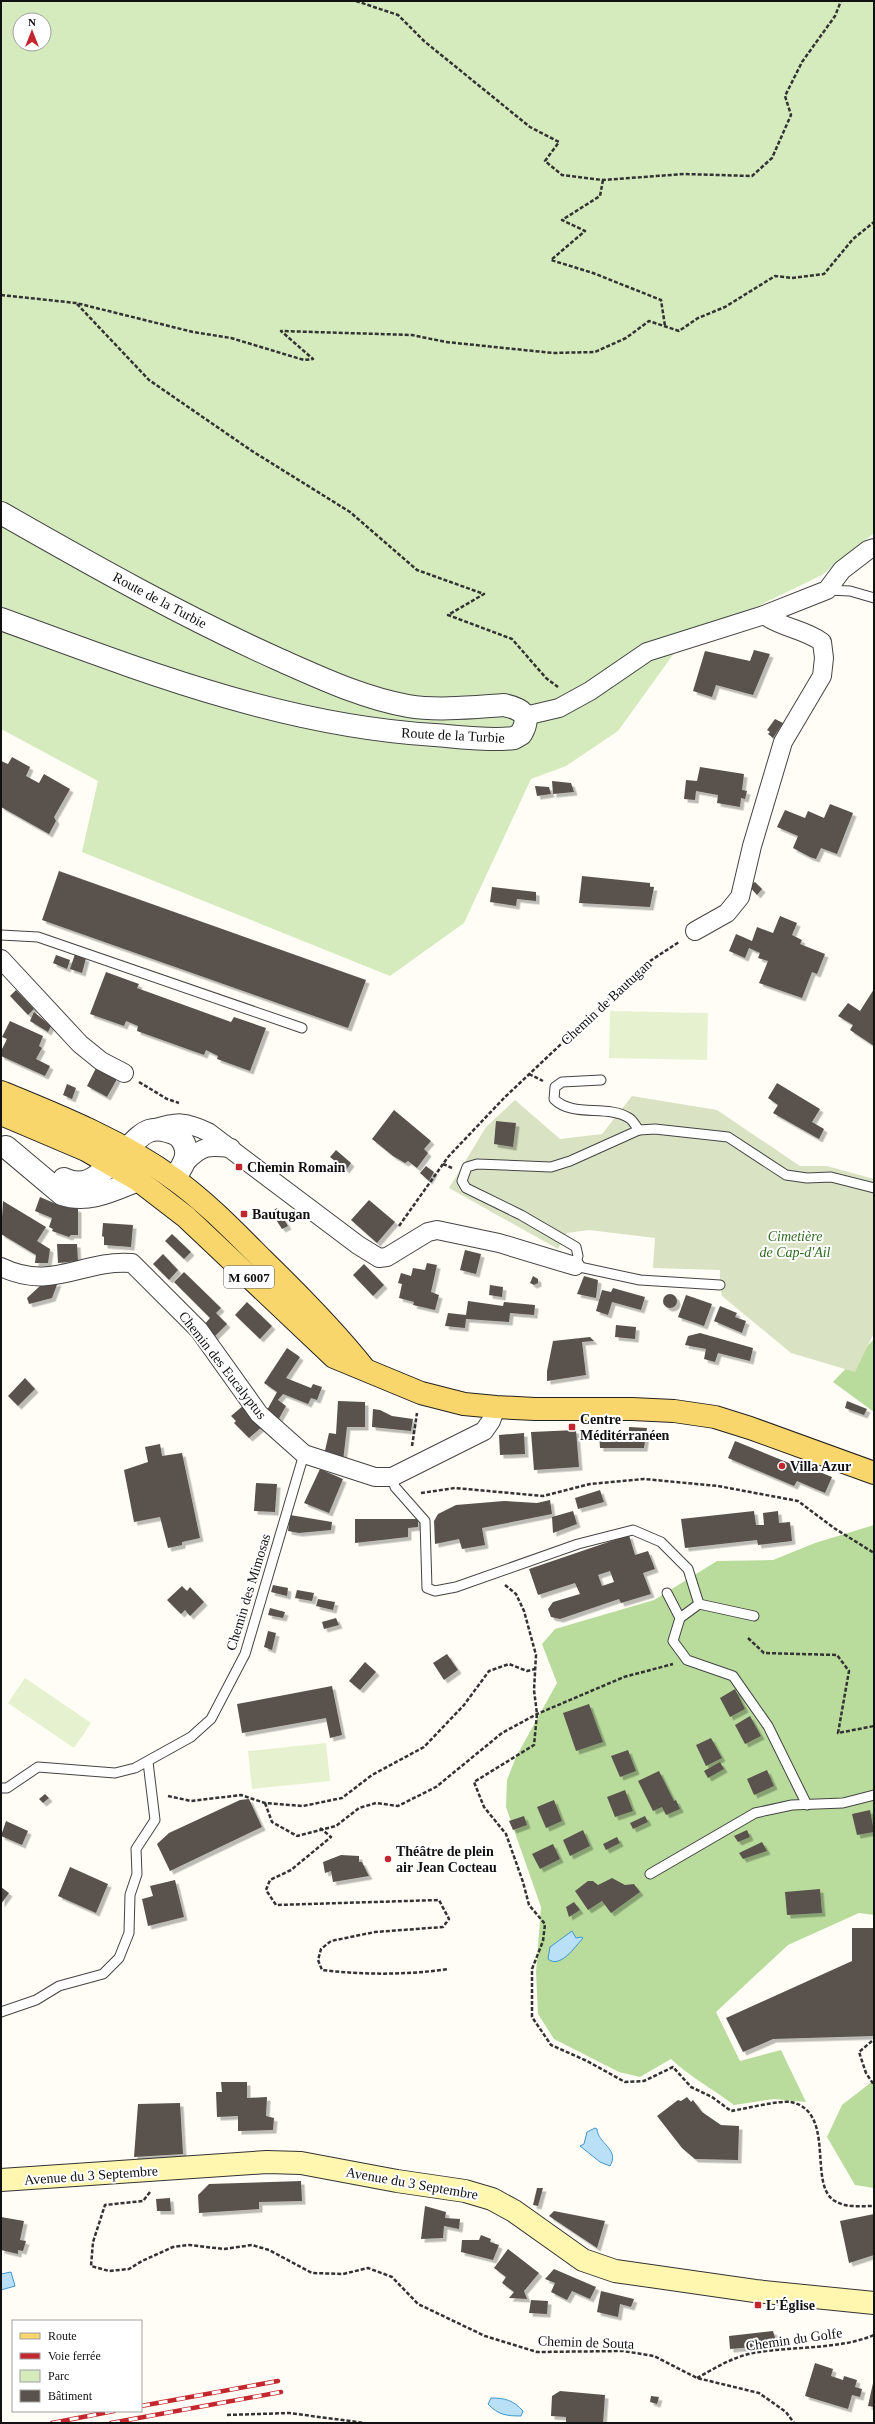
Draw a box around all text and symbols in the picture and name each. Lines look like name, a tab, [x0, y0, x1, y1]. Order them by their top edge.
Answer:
north arrow	[12, 12, 52, 52]
text: N	[28, 16, 36, 28]
street label: Route de la Turbie	[110, 569, 209, 631]
street label: Route de la Turbie	[401, 725, 505, 746]
street label: Chemin de Bautugan	[558, 957, 655, 1048]
place label: Chemin Romain	[247, 1160, 346, 1175]
marker: Chemin Romain	[234, 1162, 244, 1172]
place label: Bautugan	[252, 1207, 311, 1222]
marker: Bautugan	[239, 1209, 249, 1219]
park label: Cimetière de Cap-d'Ail	[759, 1229, 831, 1260]
road number: M 6007	[224, 1266, 274, 1288]
street label: Chemin des Eucalyptus	[176, 1309, 269, 1422]
place label: Centre Méditérranéen	[580, 1412, 670, 1443]
marker: Centre Méditérranéen	[567, 1422, 577, 1432]
place label: Villa Azur	[790, 1459, 851, 1474]
marker: Villa Azur	[777, 1461, 787, 1471]
street label: Chemin des Mimosas	[224, 1532, 273, 1652]
place label: Théâtre de plein air Jean Cocteau	[396, 1844, 497, 1875]
marker: Théâtre de plein air Jean Cocteau	[383, 1854, 393, 1864]
street label: Avenue du 3 Septembre	[24, 2163, 158, 2188]
street label: Avenue du 3 Septembre	[345, 2164, 479, 2203]
place label: L'Église	[766, 2297, 815, 2313]
marker: L'Église	[753, 2300, 763, 2310]
legend	[12, 2320, 142, 2412]
street label: Chemin du Golfe	[745, 2325, 843, 2354]
text: Route	[48, 2329, 77, 2343]
street label: Chemin de Souta	[538, 2333, 635, 2352]
text: Voie ferrée	[48, 2349, 101, 2363]
text: Parc	[48, 2369, 69, 2383]
text: Bâtiment	[48, 2389, 93, 2403]

